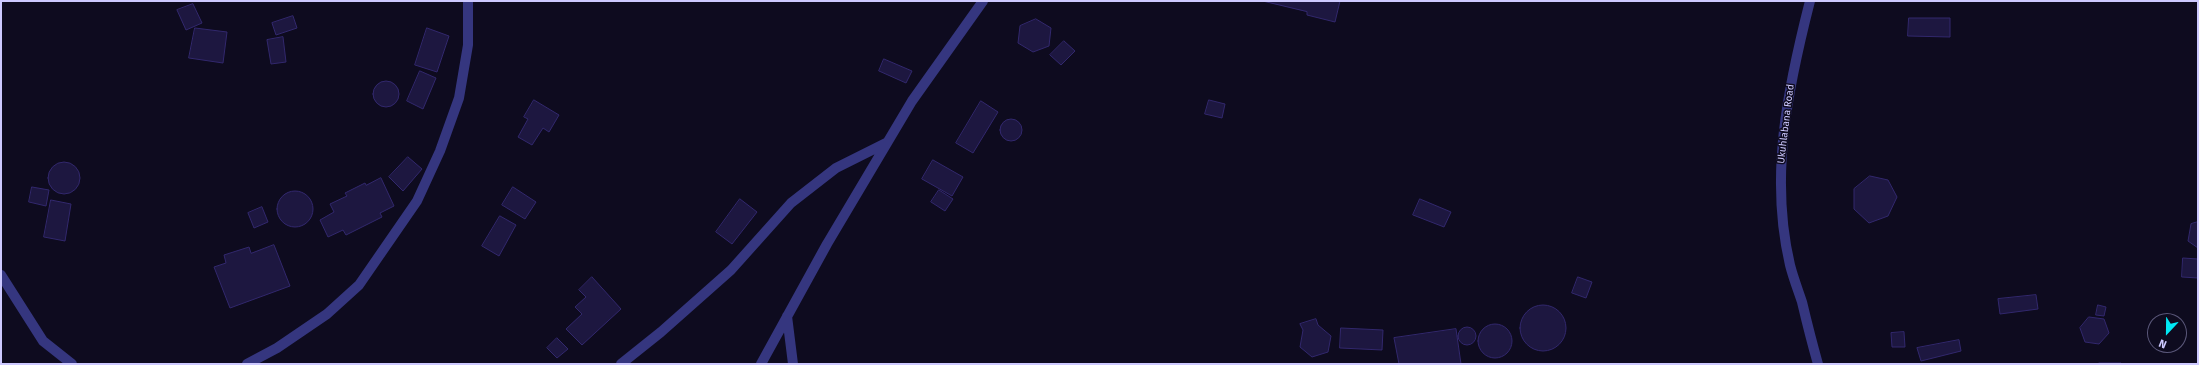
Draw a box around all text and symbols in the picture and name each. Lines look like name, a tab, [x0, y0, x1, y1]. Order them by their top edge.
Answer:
street label: Ukuhlabana Road	[1775, 84, 1797, 164]
north arrow	[2147, 313, 2187, 353]
text: N	[2157, 336, 2169, 351]

